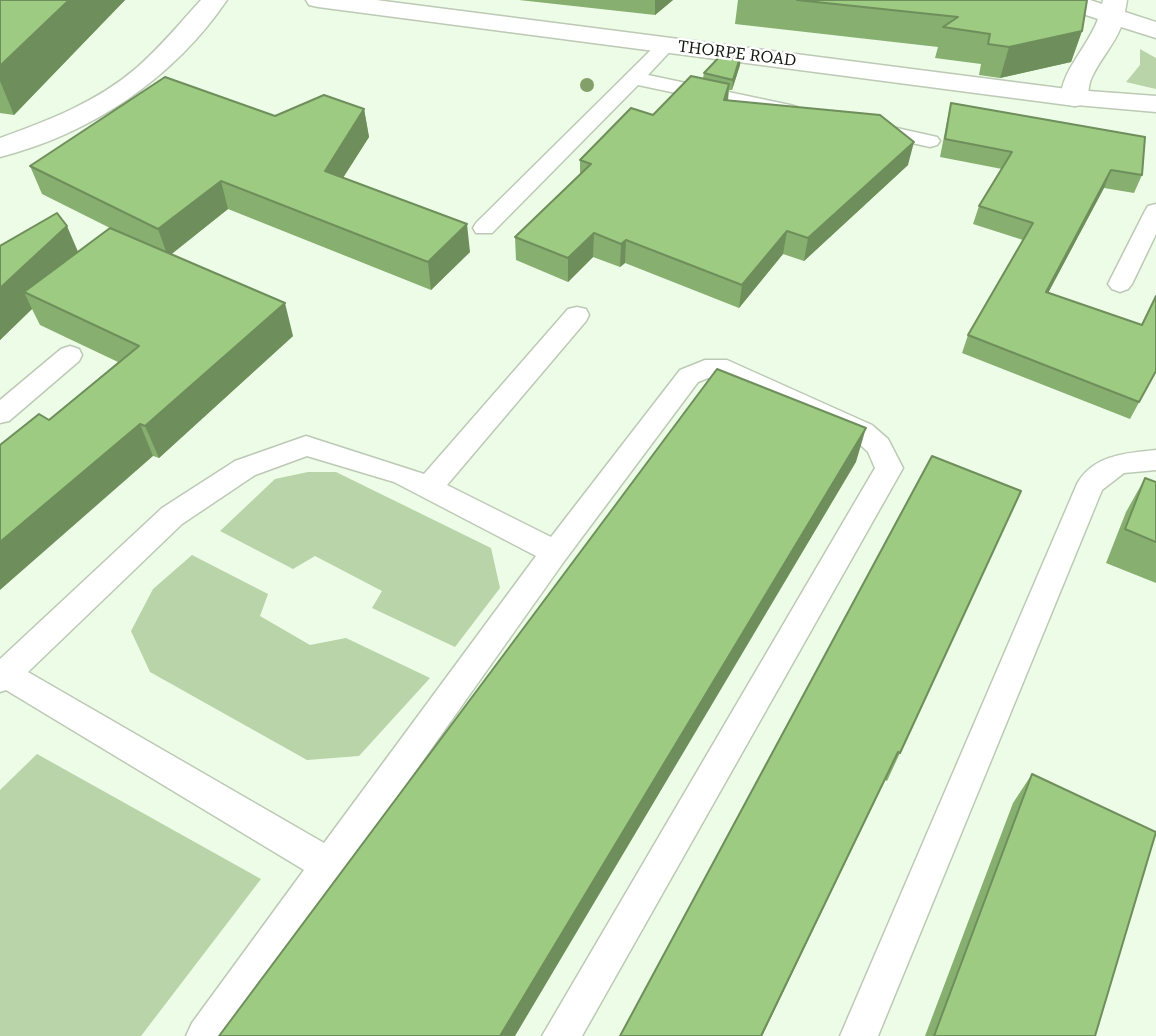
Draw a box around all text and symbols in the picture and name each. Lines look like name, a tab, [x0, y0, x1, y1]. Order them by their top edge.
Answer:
street label: THORPE ROAD	[677, 37, 797, 71]

